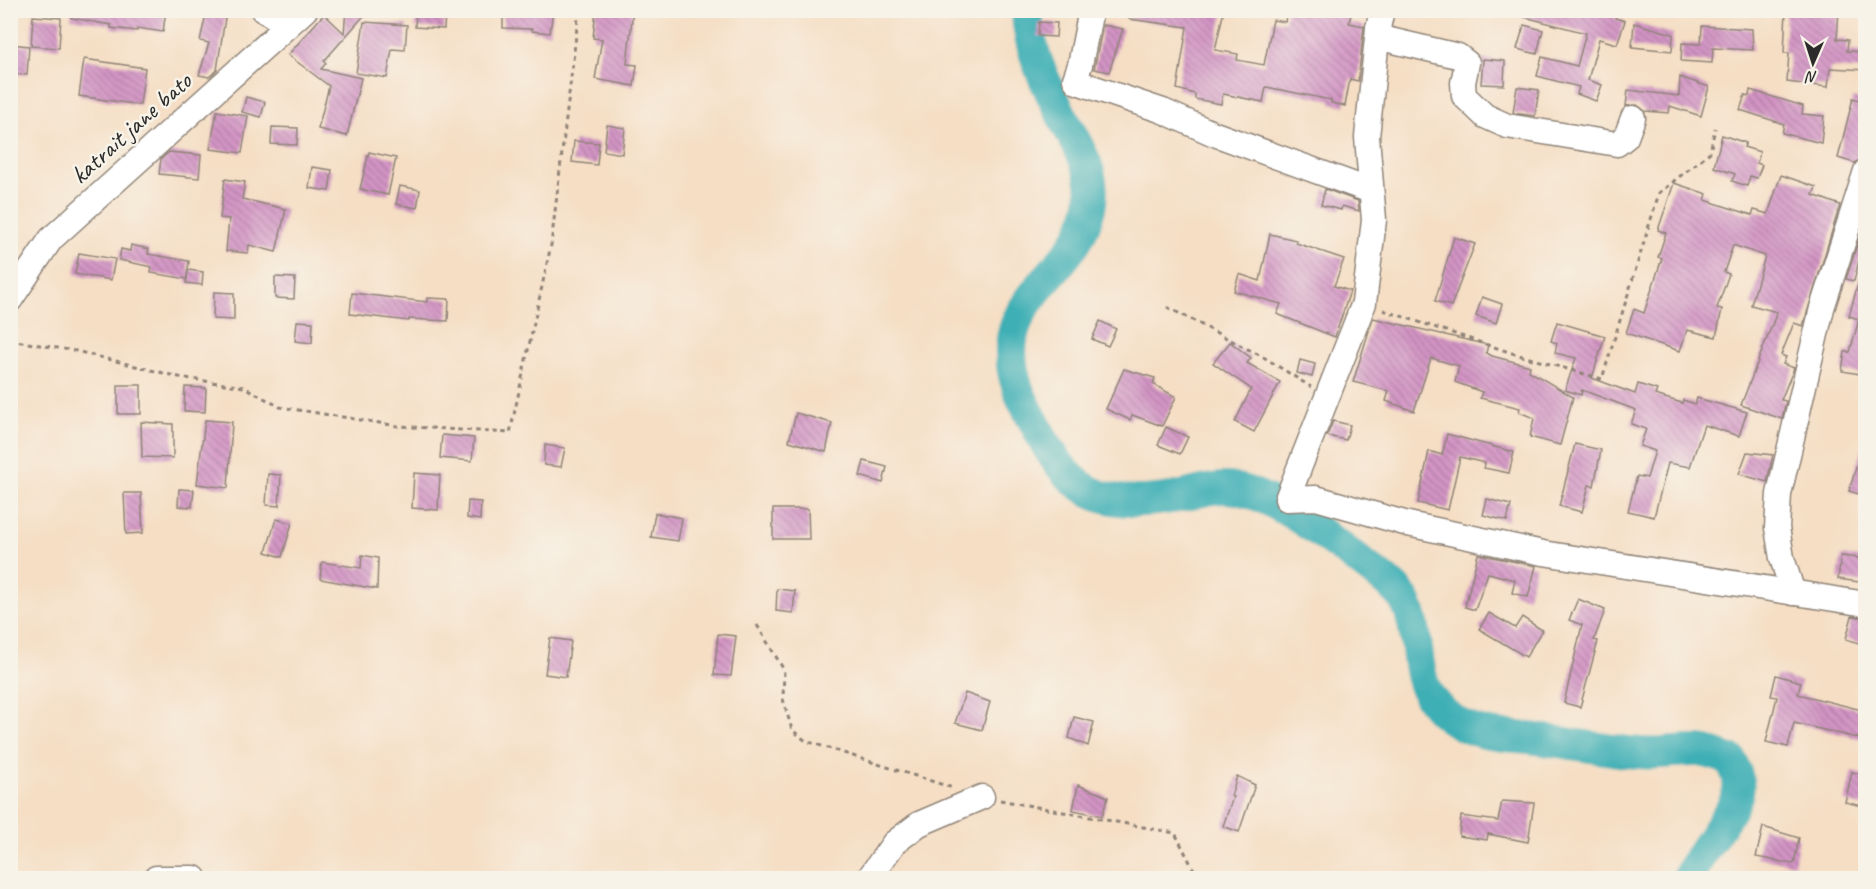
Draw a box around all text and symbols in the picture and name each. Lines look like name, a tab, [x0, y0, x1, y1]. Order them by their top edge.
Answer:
north arrow	[1783, 33, 1843, 93]
street label: katrait jane bato	[64, 64, 200, 191]
text: N	[1804, 67, 1818, 87]

